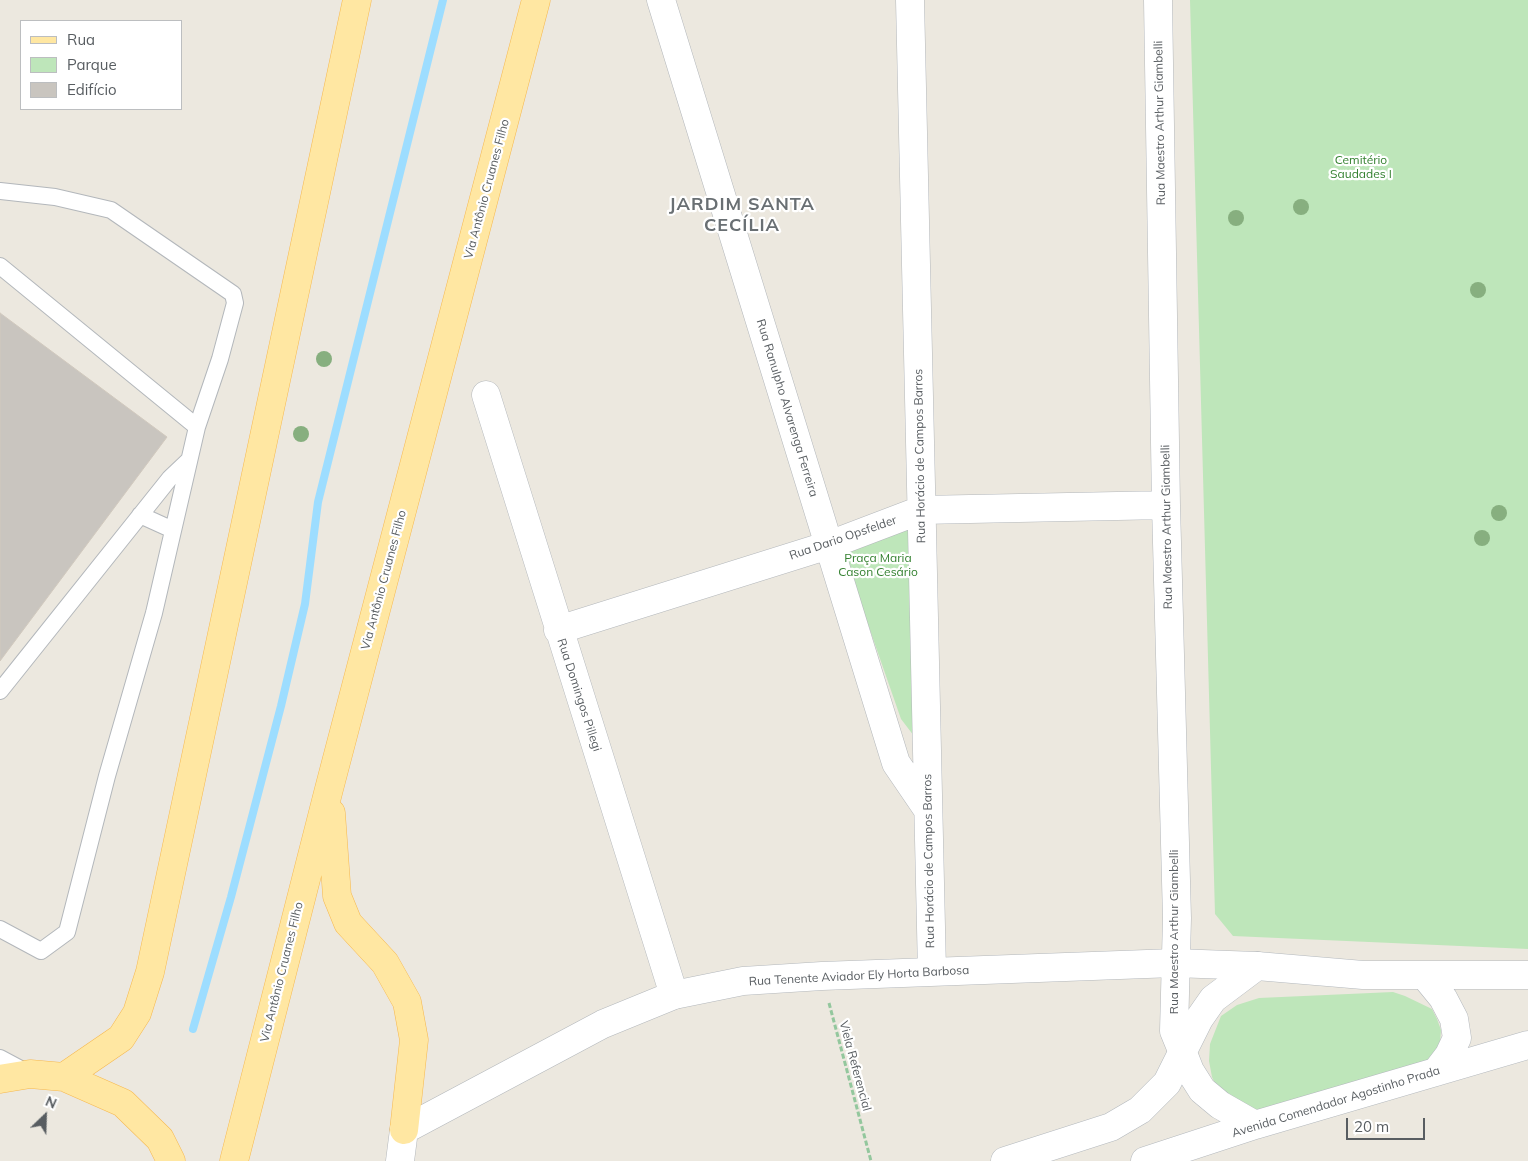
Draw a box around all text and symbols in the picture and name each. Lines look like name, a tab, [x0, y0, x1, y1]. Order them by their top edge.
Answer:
legend	[20, 20, 182, 110]
text: Rua	[67, 30, 95, 49]
street label: Rua Maestro Arthur Giambelli	[1151, 41, 1169, 205]
text: Parque	[67, 55, 117, 74]
text: Edifício	[67, 80, 117, 99]
street label: Via Antônio Cruanes Filho	[461, 118, 513, 260]
park label: Cemitério Saudades I	[1330, 153, 1392, 181]
district label: JARDIM SANTA CECÍLIA	[668, 194, 816, 236]
street label: Rua Ranulpho Alvarenga Ferreira	[753, 317, 821, 499]
street label: Rua Horácio de Campos Barros	[911, 369, 929, 543]
street label: Rua Maestro Arthur Giambelli	[1158, 445, 1176, 609]
street label: Via Antônio Cruanes Filho	[358, 509, 410, 651]
street label: Rua Dario Opsfelder	[787, 513, 899, 563]
park label: Praça Maria Cason Cesário	[838, 551, 918, 579]
street label: Rua Domingos Pillegi	[554, 637, 604, 753]
street label: Rua Horácio de Campos Barros	[920, 774, 938, 948]
street label: Rua Maestro Arthur Giambelli	[1167, 850, 1181, 1014]
street label: Via Antônio Cruanes Filho	[258, 900, 306, 1044]
street label: Rua Tenente Aviador Ely Horta Barbosa	[748, 963, 970, 989]
street label: Viela Referencial	[836, 1019, 874, 1113]
street label: Avenida Comendador Agostinho Prada	[1230, 1063, 1442, 1141]
north arrow	[20, 1091, 70, 1141]
text: N	[43, 1092, 60, 1113]
scale bar	[1348, 1108, 1427, 1140]
text: 20 m	[1354, 1117, 1389, 1136]

